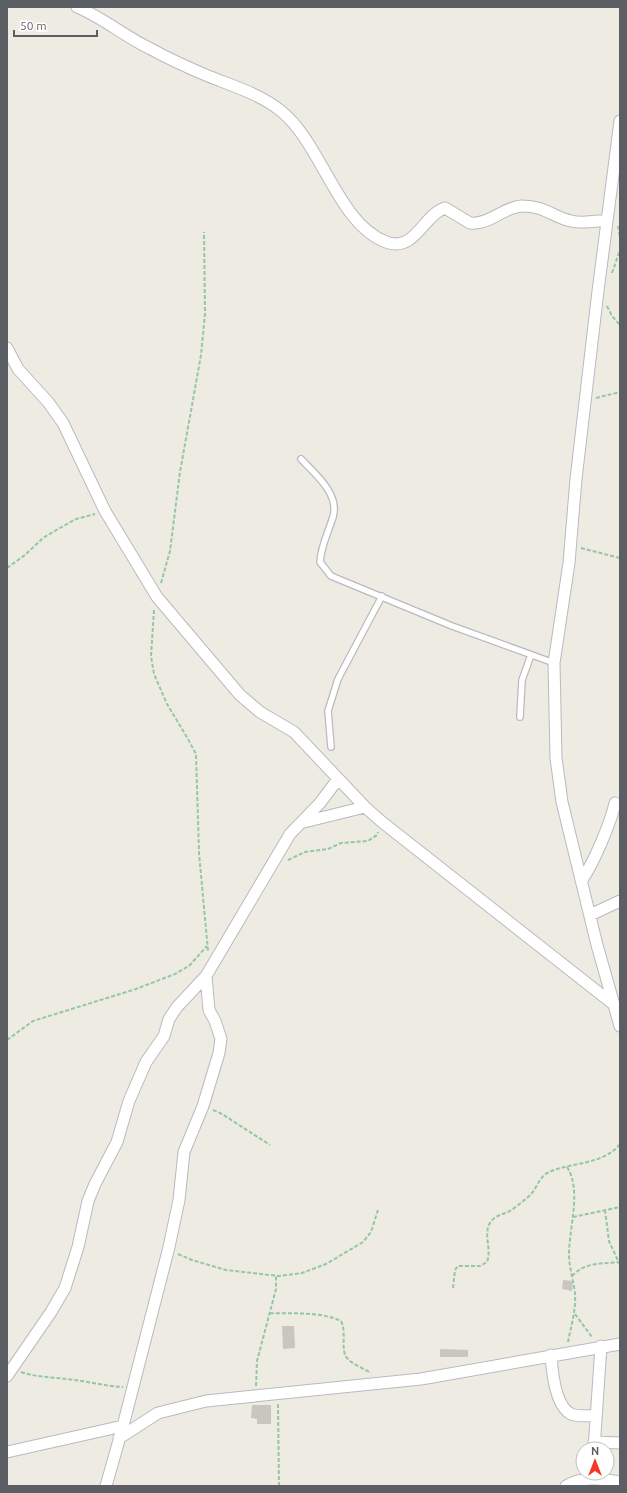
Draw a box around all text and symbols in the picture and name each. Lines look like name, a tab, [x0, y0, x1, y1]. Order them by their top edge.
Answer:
scale bar	[14, 12, 97, 38]
text: 50 m	[20, 19, 47, 32]
north arrow	[575, 1441, 615, 1481]
text: N	[591, 1445, 599, 1457]

